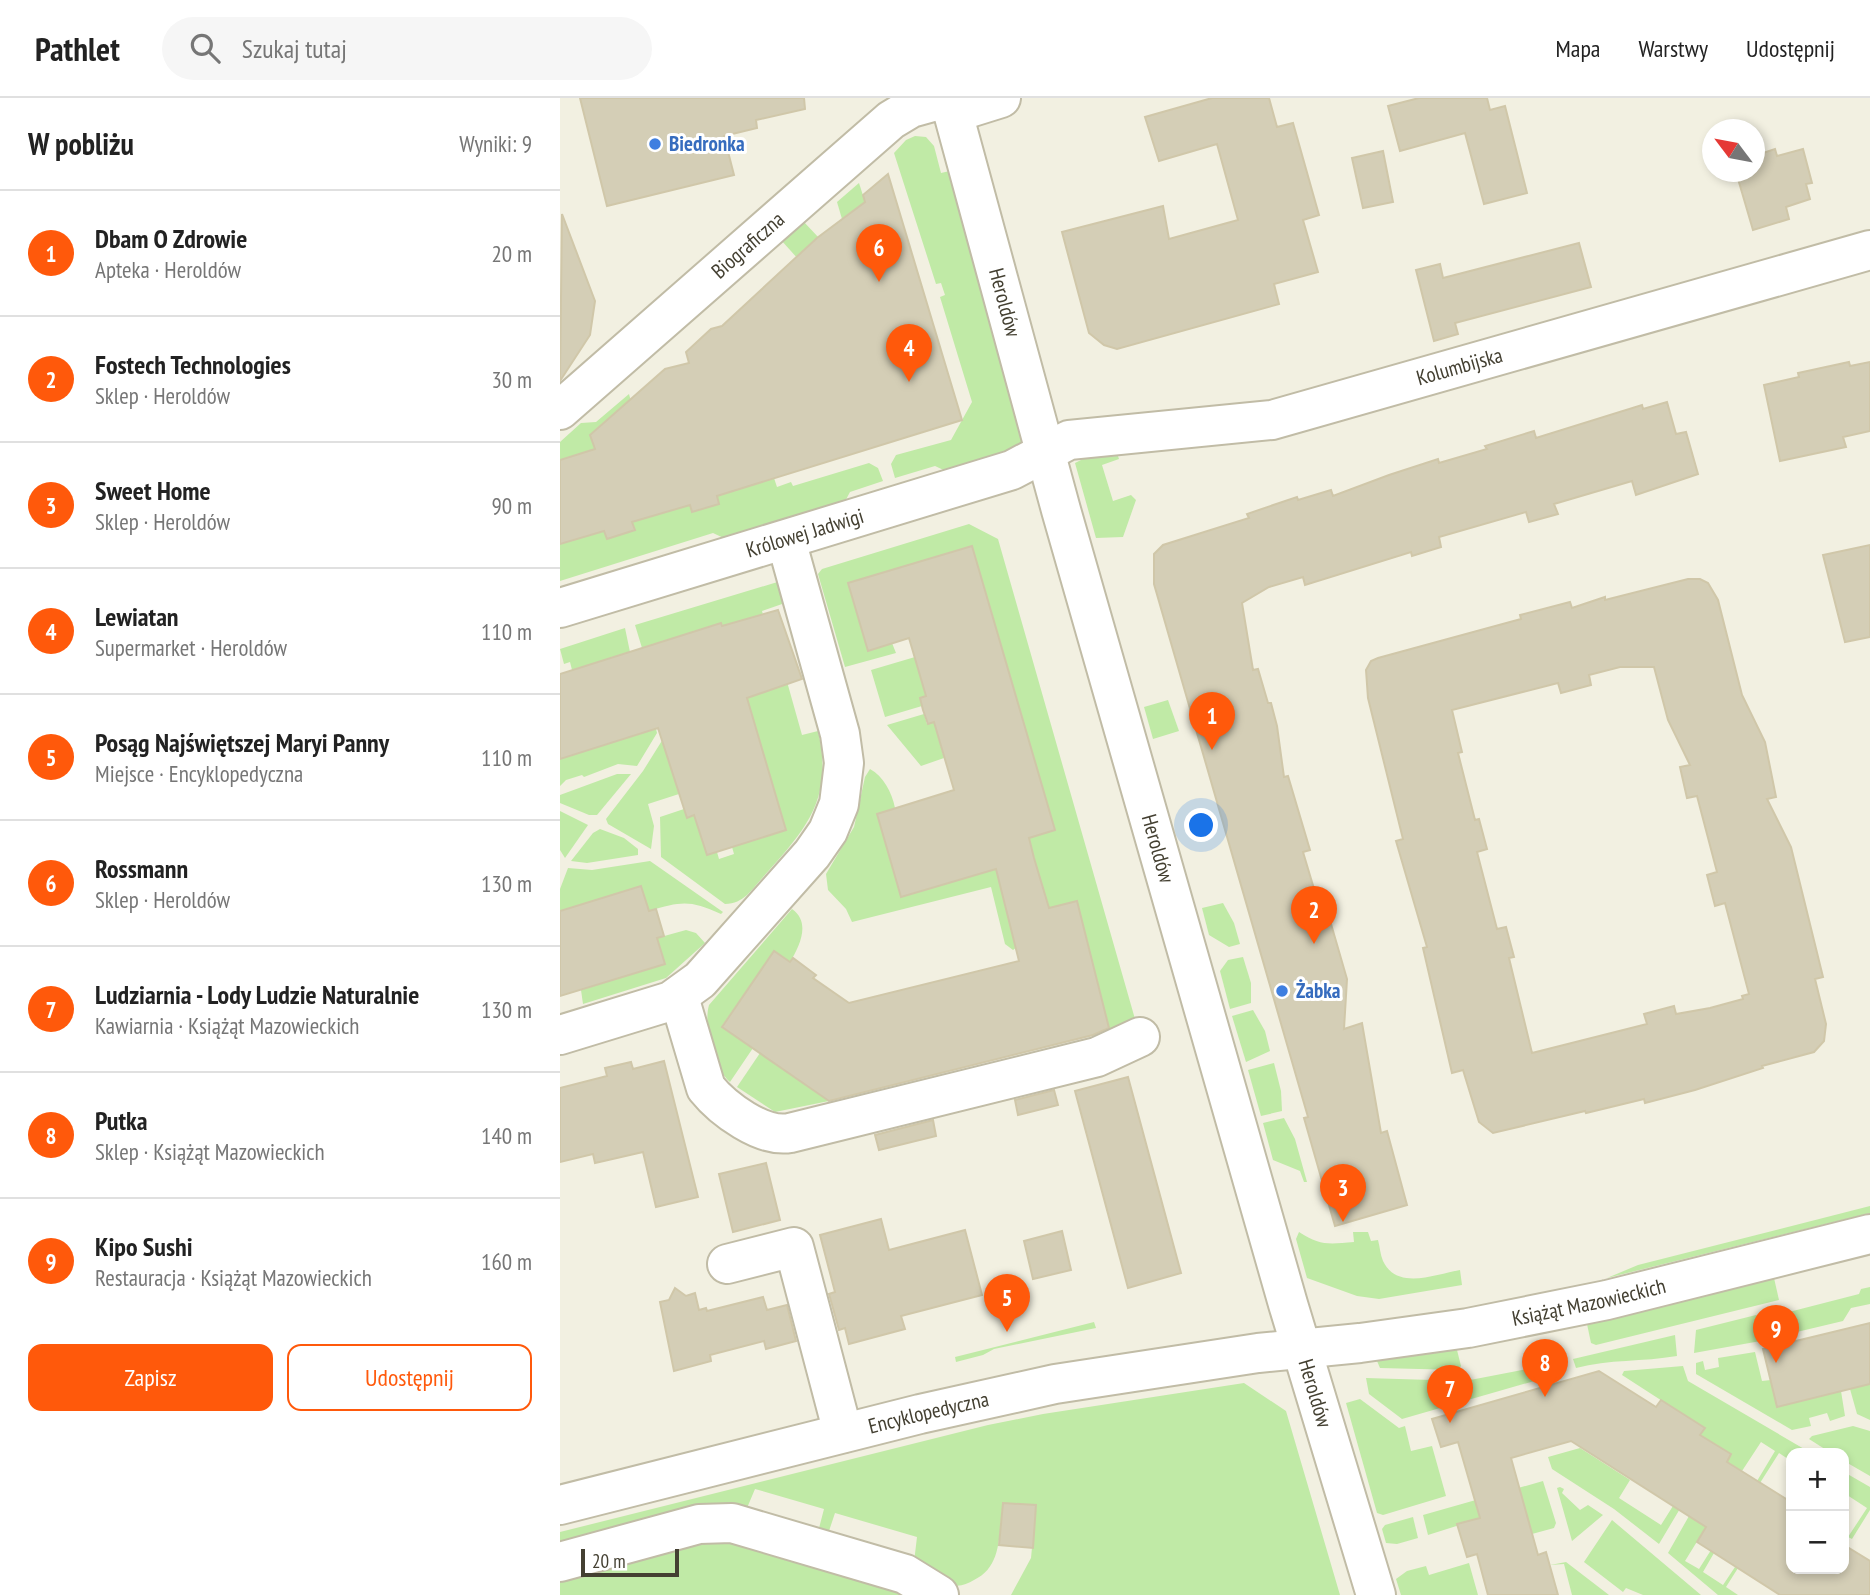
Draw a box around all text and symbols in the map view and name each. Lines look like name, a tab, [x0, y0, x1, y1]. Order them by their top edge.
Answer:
search box	[162, 17, 652, 80]
text: Pathlet	[35, 27, 120, 70]
icon: search	[186, 29, 224, 67]
text: Szukaj tutaj	[242, 32, 347, 65]
text: Mapa	[1556, 33, 1600, 64]
text: Warstwy	[1638, 33, 1708, 64]
text: Udostępnij	[1746, 33, 1835, 64]
north arrow	[1702, 119, 1765, 182]
text: W pobliżu	[28, 124, 134, 163]
text: Wyniki: 9	[459, 129, 532, 158]
place label: Biedronka	[669, 130, 745, 157]
marker: Biedronka	[647, 136, 663, 152]
street label: Biograficzna	[706, 206, 790, 284]
text: Dbam O Zdrowie	[95, 222, 247, 255]
pin: 6	[856, 224, 902, 282]
text: 1	[46, 239, 57, 268]
text: 20 m	[491, 239, 532, 268]
text: Apteka · Heroldów	[95, 255, 241, 284]
street label: Heroldów	[983, 265, 1027, 340]
pin: 4	[886, 324, 932, 382]
street label: Kolumbijska	[1413, 341, 1506, 391]
text: Fostech Technologies	[95, 348, 291, 381]
text: 2	[46, 365, 57, 394]
text: 30 m	[491, 365, 532, 394]
text: Sklep · Heroldów	[95, 381, 230, 410]
text: Sweet Home	[95, 474, 211, 507]
text: 3	[46, 491, 57, 520]
text: 90 m	[491, 491, 532, 520]
street label: Królowej Jadwigi	[743, 502, 867, 563]
text: Sklep · Heroldów	[95, 507, 230, 536]
text: Lewiatan	[95, 600, 179, 633]
text: 4	[46, 617, 57, 646]
text: 110 m	[481, 617, 532, 646]
text: Supermarket · Heroldów	[95, 633, 287, 662]
pin: 1	[1189, 692, 1235, 750]
text: Posąg Najświętszej Maryi Panny	[95, 726, 389, 759]
text: 5	[46, 743, 57, 772]
text: 110 m	[481, 743, 532, 772]
text: Miejsce · Encyklopedyczna	[95, 759, 303, 788]
your location	[1184, 808, 1218, 842]
street label: Heroldów	[1136, 811, 1181, 886]
text: Rossmann	[95, 852, 188, 885]
text: 6	[46, 869, 57, 898]
text: 130 m	[481, 869, 532, 898]
text: Sklep · Heroldów	[95, 885, 230, 914]
pin: 2	[1291, 886, 1337, 944]
place label: Żabka	[1296, 977, 1341, 1004]
text: Ludziarnia - Lody Ludzie Naturalnie	[95, 978, 419, 1011]
marker: Żabka	[1274, 983, 1290, 999]
text: 7	[46, 995, 57, 1024]
text: 130 m	[481, 995, 532, 1024]
text: Kawiarnia · Książąt Mazowieckich	[95, 1011, 359, 1040]
text: Putka	[95, 1104, 147, 1137]
text: 8	[46, 1121, 57, 1150]
text: 140 m	[481, 1121, 532, 1150]
text: Sklep · Książąt Mazowieckich	[95, 1137, 325, 1166]
pin: 3	[1320, 1164, 1366, 1222]
text: Kipo Sushi	[95, 1230, 193, 1263]
text: 9	[46, 1247, 57, 1276]
text: 160 m	[481, 1247, 532, 1276]
text: Restauracja · Książąt Mazowieckich	[95, 1263, 372, 1292]
street label: Książąt Mazowieckich	[1510, 1272, 1668, 1332]
pin: 5	[984, 1274, 1030, 1332]
pin: 9	[1753, 1305, 1799, 1363]
pin: 8	[1522, 1339, 1568, 1397]
button: Zapisz	[28, 1344, 273, 1411]
button: Udostępnij	[287, 1344, 532, 1411]
street label: Heroldów	[1292, 1356, 1339, 1431]
pin: 7	[1427, 1365, 1473, 1423]
street label: Encyklopedyczna	[865, 1385, 991, 1440]
map controls	[1786, 1448, 1849, 1574]
button: +	[1786, 1448, 1849, 1511]
button: −	[1786, 1511, 1849, 1574]
scale bar	[581, 1546, 679, 1578]
text: 20 m	[592, 1549, 626, 1573]

